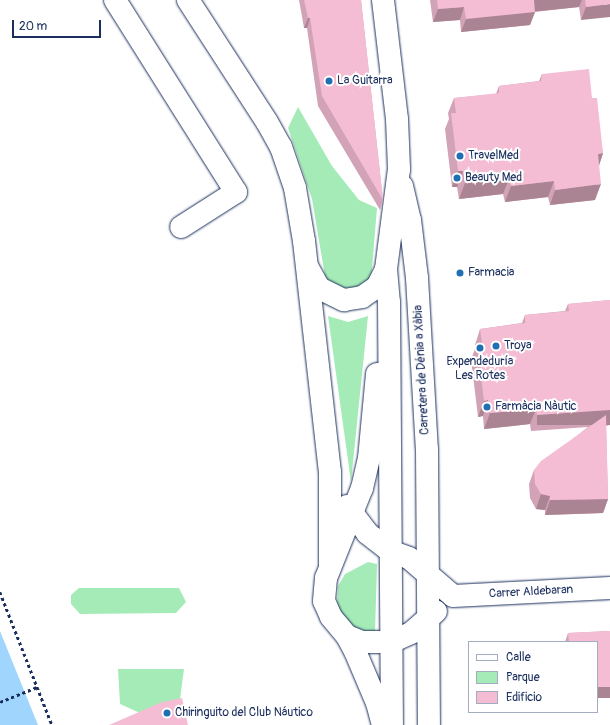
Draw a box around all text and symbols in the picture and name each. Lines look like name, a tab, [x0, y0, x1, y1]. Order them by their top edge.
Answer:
scale bar	[14, 12, 103, 38]
text: 20 m	[19, 19, 47, 34]
place label: La Guitarra	[337, 74, 393, 88]
marker: La Guitarra	[324, 76, 334, 86]
place label: TravelMed	[468, 149, 519, 163]
marker: TravelMed	[455, 151, 465, 161]
place label: Beauty Med	[465, 171, 522, 185]
marker: Beauty Med	[452, 173, 462, 183]
place label: Farmacia	[468, 266, 514, 280]
marker: Farmacia	[455, 268, 465, 278]
street label: Carretera de Dénia a Xàbia	[411, 305, 433, 435]
place label: Troya	[504, 339, 531, 353]
marker: Troya	[491, 341, 501, 351]
marker: Expendeduría Les Rotes	[475, 343, 485, 353]
place label: Expendeduría Les Rotes	[447, 355, 513, 383]
place label: Farmàcia Nàutic	[495, 400, 577, 414]
marker: Farmàcia Nàutic	[482, 402, 492, 412]
street label: Carrer Aldebaran	[488, 583, 574, 601]
legend	[468, 641, 598, 713]
text: Calle	[506, 650, 531, 665]
text: Parque	[506, 670, 540, 685]
text: Edificio	[506, 690, 542, 705]
place label: Chiringuito del Club Náutico	[175, 706, 313, 720]
marker: Chiringuito del Club Náutico	[162, 708, 172, 718]

